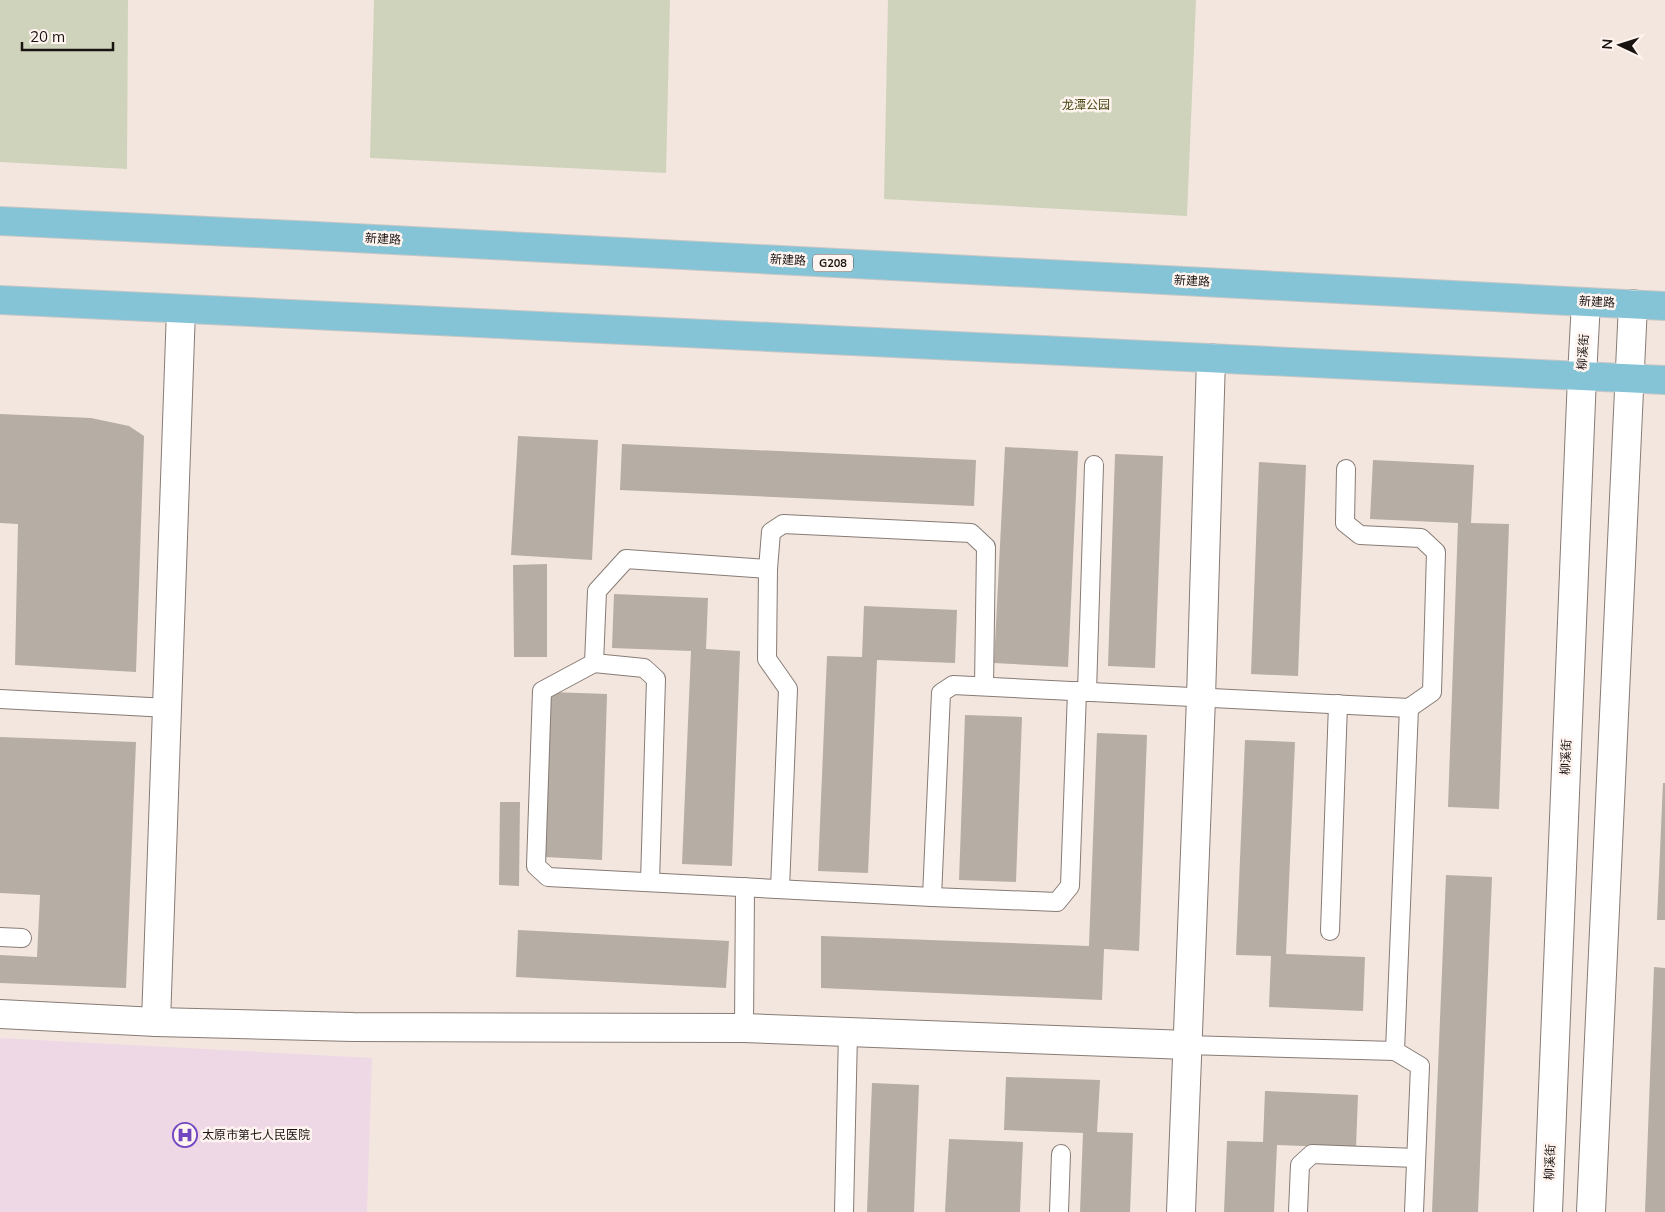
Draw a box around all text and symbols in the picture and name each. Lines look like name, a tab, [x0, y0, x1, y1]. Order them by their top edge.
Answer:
scale bar	[22, 20, 114, 52]
north arrow	[1595, 20, 1645, 70]
text: 20 m	[30, 27, 65, 46]
text: N	[1598, 38, 1616, 50]
park label: 龙潭公园	[1062, 97, 1110, 112]
street label: 新建路	[365, 230, 401, 247]
street label: 新建路	[770, 251, 806, 268]
road number: G208	[813, 254, 853, 272]
street label: 新建路	[1174, 272, 1210, 289]
street label: 新建路	[1579, 293, 1615, 310]
street label: 柳溪街	[1574, 333, 1591, 370]
street label: 柳溪街	[1557, 739, 1574, 775]
hospital icon: 太原市第七人民医院	[172, 1122, 198, 1148]
place label: 太原市第七人民医院	[202, 1127, 310, 1142]
street label: 柳溪街	[1541, 1144, 1558, 1180]

